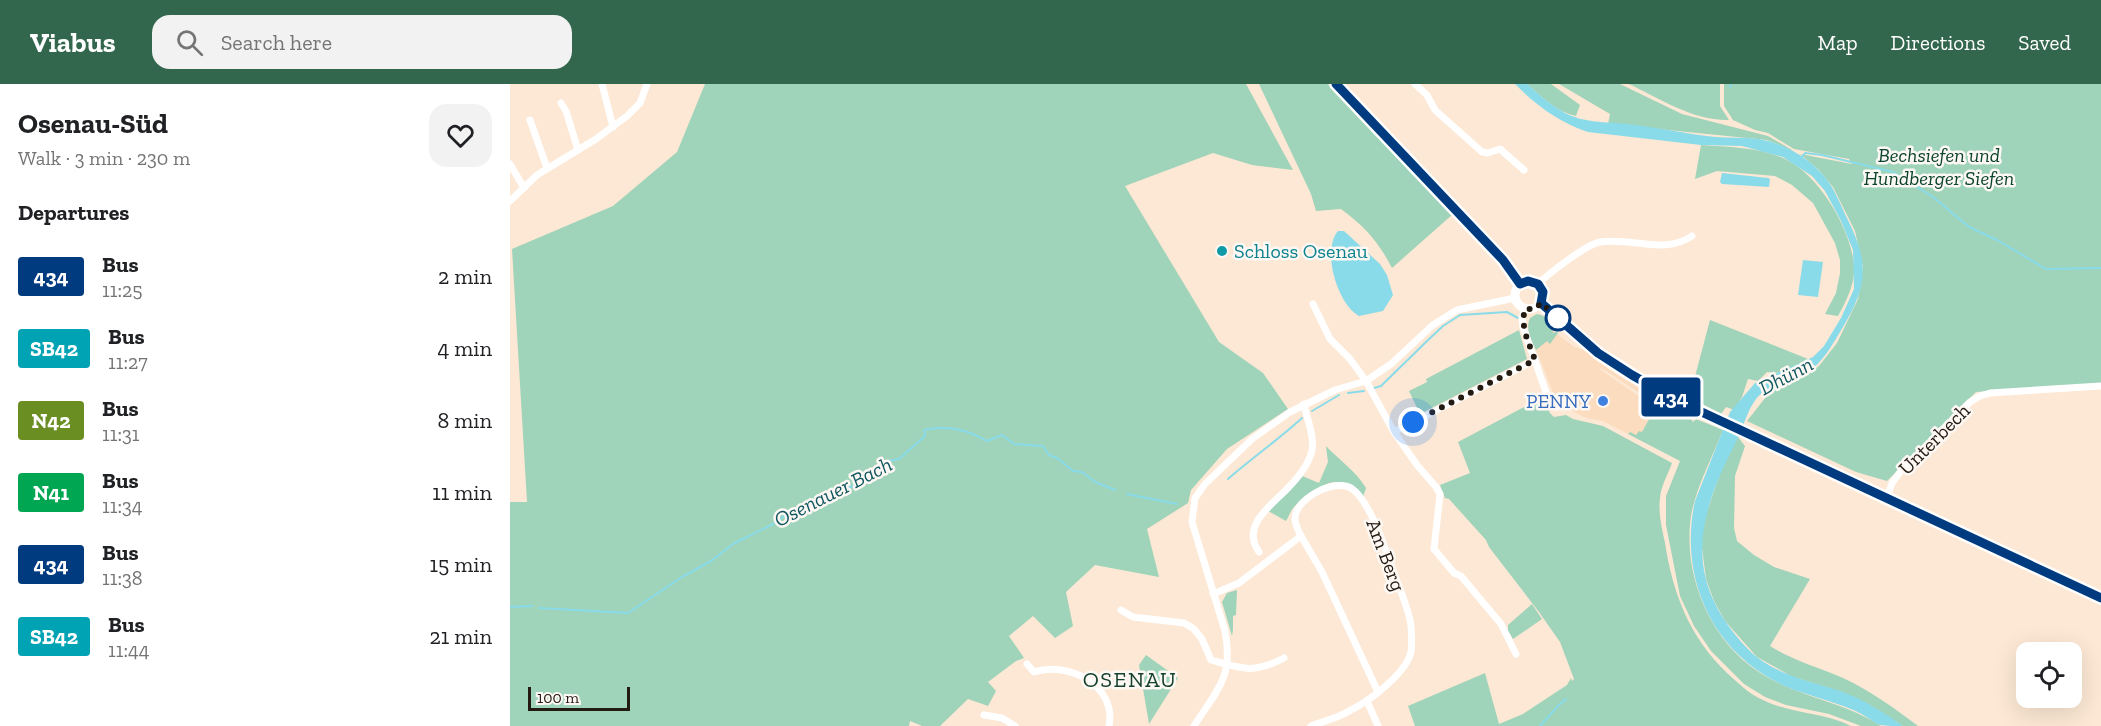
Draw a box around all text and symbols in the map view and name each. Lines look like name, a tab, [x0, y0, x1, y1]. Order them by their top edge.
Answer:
search box	[152, 15, 572, 69]
text: Viabus	[30, 26, 116, 59]
icon: search	[173, 26, 206, 59]
text: Search here	[221, 29, 332, 56]
text: Map	[1818, 30, 1858, 55]
text: Directions	[1891, 30, 1985, 55]
text: Saved	[2018, 30, 2071, 55]
button: heart	[429, 104, 492, 167]
text: Osenau-Süd	[18, 107, 168, 140]
park label: Bechsiefen und Hundberger Siefen	[1864, 143, 2014, 190]
text: Walk · 3 min · 230 m	[18, 146, 190, 170]
text: Departures	[18, 199, 129, 226]
place label: Schloss Osenau	[1234, 239, 1368, 263]
marker: Schloss Osenau	[1215, 244, 1229, 258]
text: Bus	[102, 251, 139, 278]
text: 2 min	[438, 263, 492, 290]
text: 434	[33, 264, 69, 289]
text: 11:25	[102, 278, 142, 302]
unlabelled marker	[1545, 305, 1571, 331]
text: Bus	[108, 323, 145, 350]
text: 4 min	[437, 335, 492, 362]
text: SB42	[30, 336, 78, 361]
text: 11:27	[108, 350, 148, 374]
water label: Dhünn	[1754, 351, 1817, 400]
line badge: 434	[1636, 378, 1706, 416]
text: 434	[1653, 385, 1689, 410]
place label: PENNY	[1526, 389, 1592, 413]
marker: PENNY	[1596, 394, 1610, 408]
text: Bus	[102, 395, 139, 422]
street label: Unterbech	[1893, 398, 1975, 480]
text: 8 min	[437, 407, 492, 434]
your location	[1398, 407, 1428, 437]
text: N42	[32, 408, 70, 433]
text: 11:31	[102, 422, 139, 446]
water label: Osenauer Bach	[770, 451, 896, 532]
text: Bus	[102, 467, 139, 494]
text: 11 min	[432, 479, 492, 506]
text: N41	[33, 480, 69, 505]
text: 11:34	[102, 494, 142, 518]
street label: Am Berg	[1361, 515, 1411, 595]
text: Bus	[102, 539, 139, 566]
text: 15 min	[430, 551, 492, 578]
text: 434	[33, 552, 69, 577]
text: 11:38	[102, 566, 142, 590]
text: Bus	[108, 611, 145, 638]
text: 21 min	[429, 623, 492, 650]
text: SB42	[30, 624, 78, 649]
text: 11:44	[108, 638, 149, 662]
map controls	[2016, 642, 2082, 708]
button: locate	[2016, 642, 2082, 708]
district label: OSENAU	[1083, 666, 1177, 693]
scale bar	[528, 684, 630, 712]
text: 100 m	[537, 688, 579, 707]

